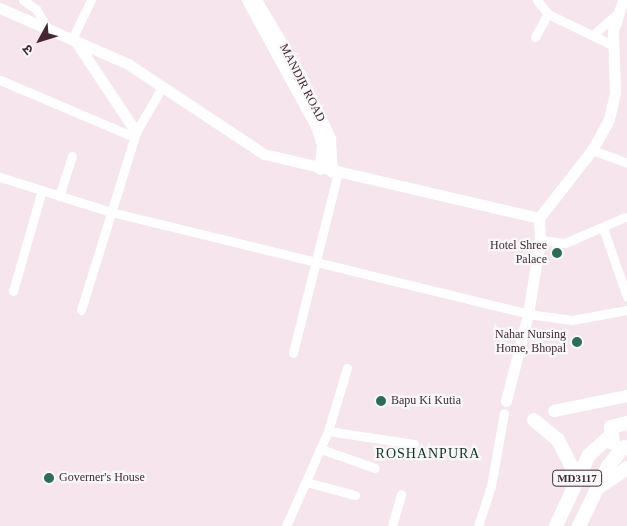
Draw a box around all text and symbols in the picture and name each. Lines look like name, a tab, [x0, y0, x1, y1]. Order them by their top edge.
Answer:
north arrow	[15, 15, 65, 65]
text: उ	[20, 42, 36, 58]
street label: MANDIR ROAD	[276, 42, 328, 124]
place label: Hotel Shree Palace	[490, 239, 547, 267]
marker: Hotel Shree Palace	[551, 247, 563, 259]
place label: Nahar Nursing Home, Bhopal	[495, 328, 566, 356]
marker: Nahar Nursing Home, Bhopal	[570, 335, 584, 349]
place label: Bapu Ki Kutia	[391, 394, 461, 408]
marker: Bapu Ki Kutia	[375, 395, 387, 407]
district label: ROSHANPURA	[374, 446, 482, 462]
road number: MD3117	[552, 469, 602, 486]
place label: Governer's House	[59, 471, 145, 485]
marker: Governer's House	[43, 472, 55, 484]

